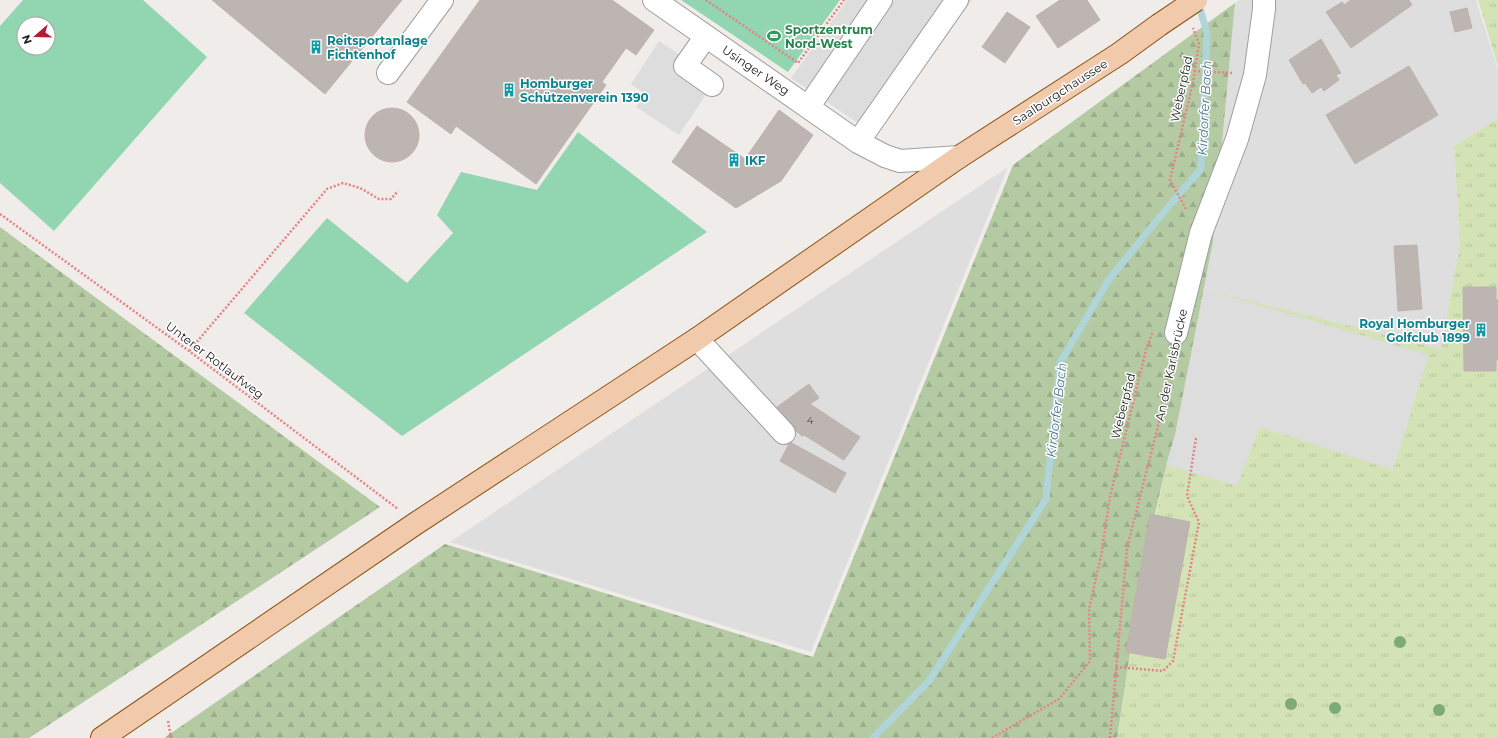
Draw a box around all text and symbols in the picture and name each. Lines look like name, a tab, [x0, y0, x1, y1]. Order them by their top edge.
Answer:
north arrow	[16, 16, 56, 56]
place label: Sportzentrum Nord-West	[785, 22, 873, 51]
sports icon: Sportzentrum Nord-West	[766, 28, 782, 44]
text: N	[19, 33, 35, 46]
place label: Reitsportanlage Fichtenhof	[327, 33, 428, 62]
building icon: Reitsportanlage Fichtenhof	[308, 39, 324, 55]
street label: Usinger Weg	[719, 42, 793, 98]
street label: Weberpfad	[1167, 55, 1195, 123]
street label: Saalburgchaussee	[1010, 56, 1110, 128]
water label: Kirdorfer Bach	[1194, 60, 1214, 156]
place label: Homburger Schützenverein 1390	[520, 76, 649, 105]
building icon: Homburger Schützenverein 1390	[501, 82, 517, 98]
building icon: IKF	[726, 152, 742, 168]
place label: IKF	[745, 153, 766, 168]
street label: An der Karlsbrücke	[1152, 308, 1190, 422]
place label: Royal Homburger Golfclub 1899	[1359, 316, 1470, 345]
street label: Unterer Rotlaufweg	[163, 318, 267, 402]
building icon: Royal Homburger Golfclub 1899	[1473, 322, 1489, 338]
water label: Kirdorfer Bach	[1042, 362, 1070, 458]
street label: Weberpfad	[1108, 372, 1138, 440]
house number: 4	[807, 414, 814, 427]

